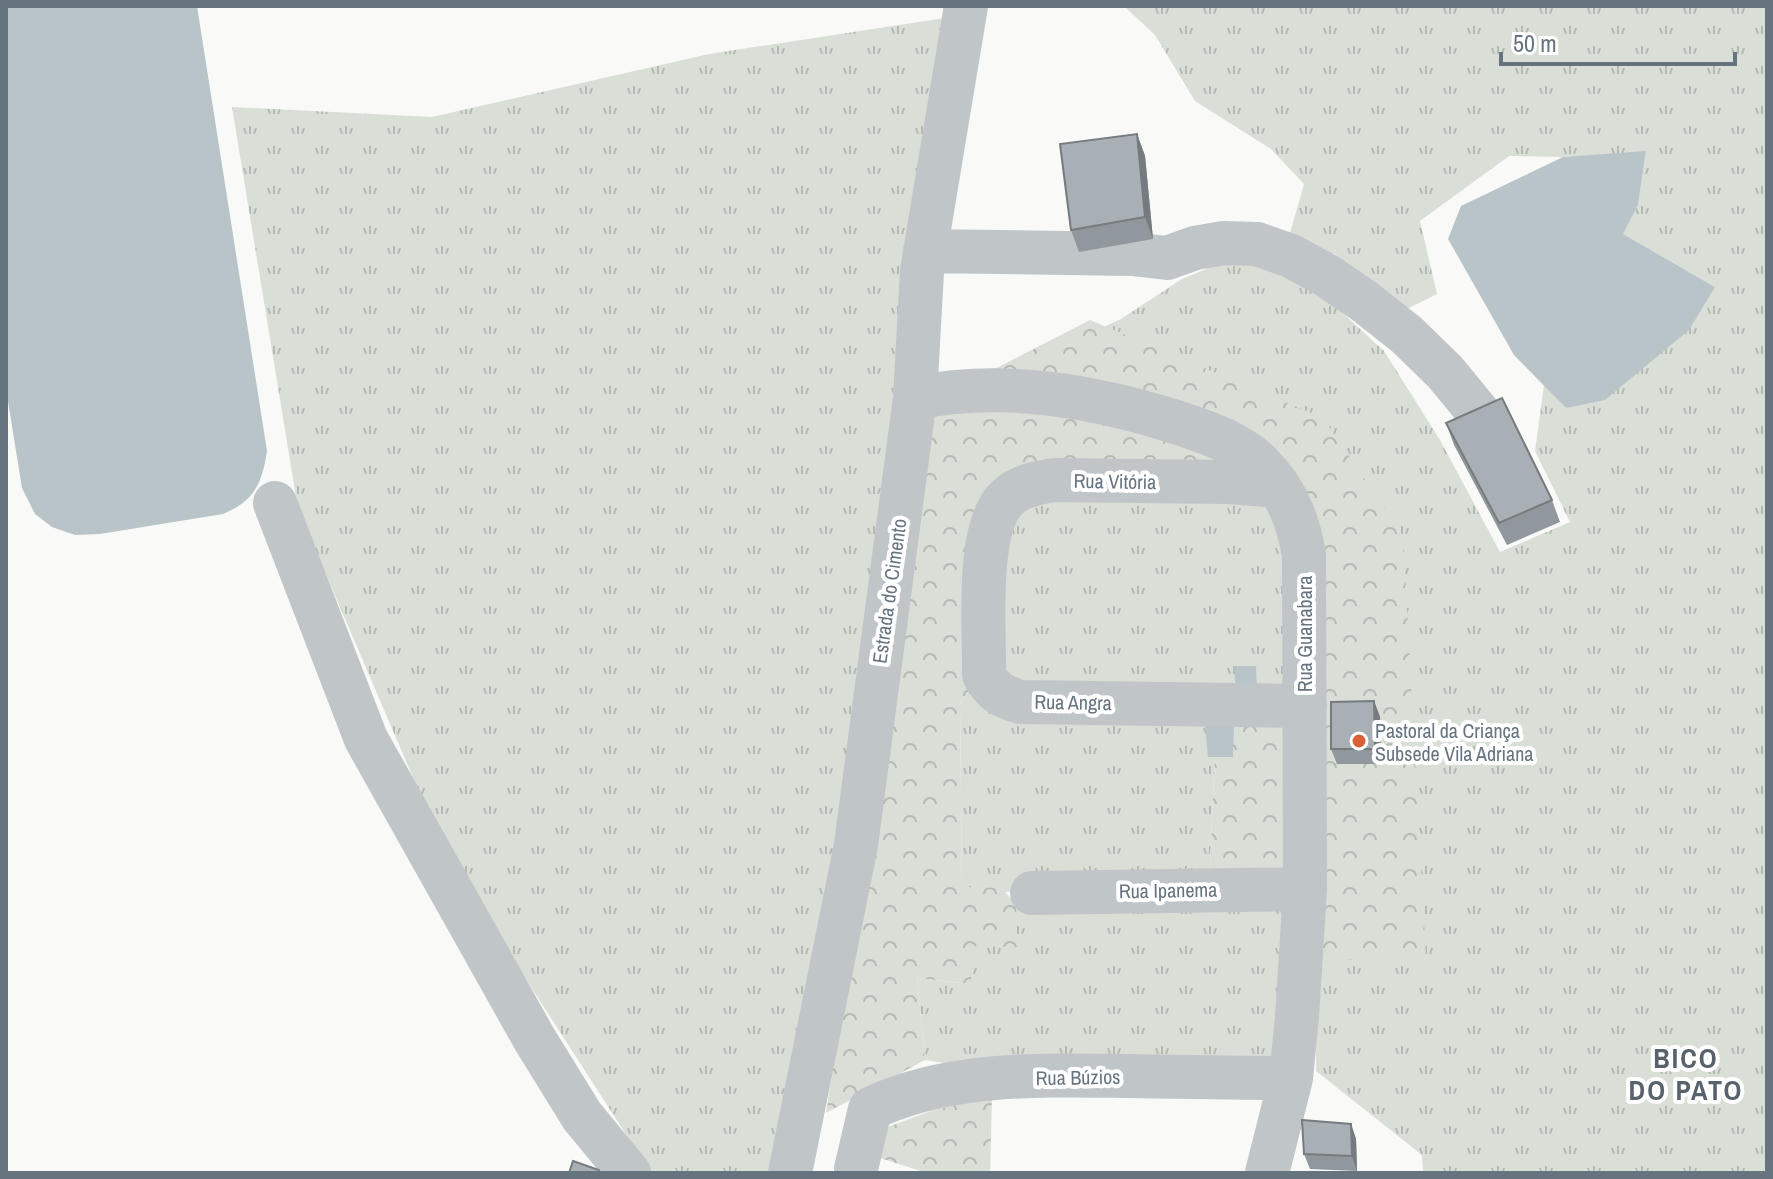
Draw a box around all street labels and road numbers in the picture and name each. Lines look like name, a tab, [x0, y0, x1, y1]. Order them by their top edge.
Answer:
street label: Rua Vitória	[1073, 467, 1157, 495]
street label: Estrada do Cimento	[865, 517, 913, 665]
street label: Rua Guanabara	[1291, 576, 1318, 692]
street label: Rua Angra	[1034, 688, 1112, 716]
street label: Rua Ipanema	[1119, 876, 1217, 904]
street label: Rua Búzios	[1035, 1063, 1121, 1091]

